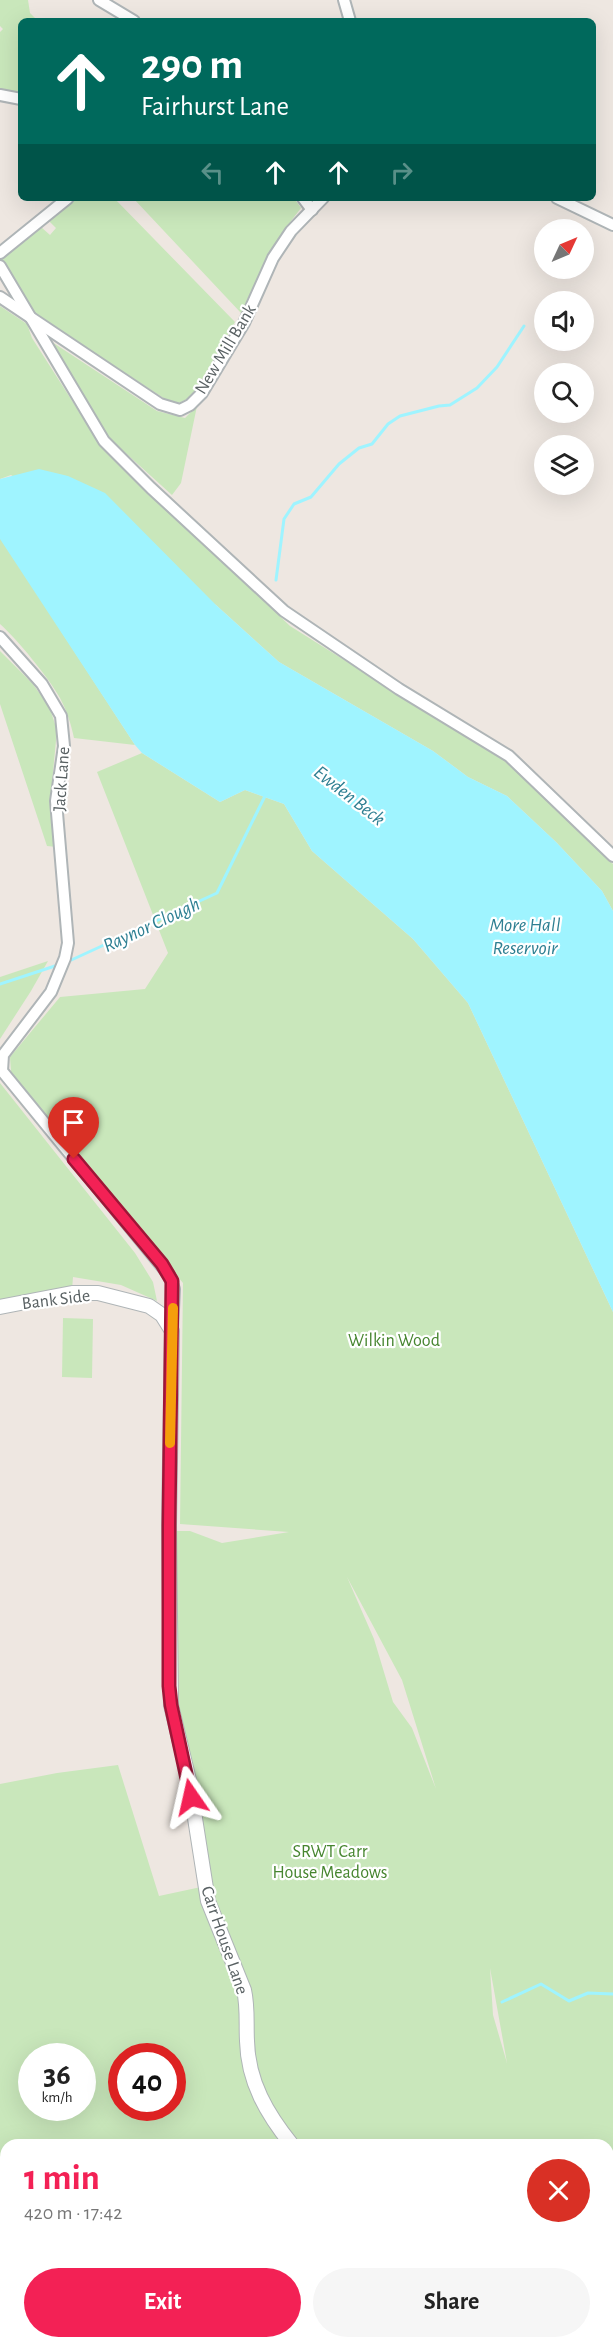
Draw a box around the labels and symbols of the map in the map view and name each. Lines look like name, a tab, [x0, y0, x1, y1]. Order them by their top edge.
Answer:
north arrow	[534, 219, 594, 279]
street label: New Mill Bank	[192, 301, 260, 397]
street label: Jack Lane	[51, 746, 73, 812]
water label: Ewden Beck	[310, 762, 389, 830]
water label: Raynor Clough	[100, 894, 203, 956]
water label: More Hall Reservoir	[489, 915, 561, 958]
pin	[48, 1097, 99, 1159]
street label: Bank Side	[21, 1287, 91, 1313]
park label: Wilkin Wood	[348, 1332, 440, 1350]
position arrow	[159, 1765, 223, 1829]
park label: SRWT Carr House Meadows	[272, 1843, 388, 1882]
street label: Carr House Lane	[197, 1884, 251, 1997]
speed limit sign: 40	[108, 2043, 186, 2121]

